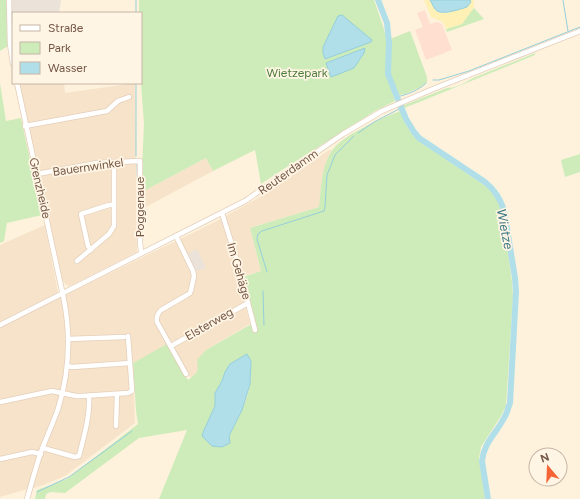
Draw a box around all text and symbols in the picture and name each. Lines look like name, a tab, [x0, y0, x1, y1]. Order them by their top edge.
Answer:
legend	[12, 12, 142, 84]
text: Straße	[48, 21, 84, 35]
text: Park	[48, 41, 71, 55]
text: Wasser	[48, 61, 87, 75]
park label: Wietzepark	[267, 66, 328, 80]
street label: Reuterdamm	[256, 146, 320, 198]
street label: Bauernwinkel	[52, 155, 124, 179]
street label: Grenzheide	[26, 156, 54, 220]
street label: Poggenaue	[133, 176, 147, 237]
water label: Wietze	[494, 207, 516, 251]
street label: Im Gehäge	[224, 241, 254, 301]
street label: Elsterweg	[182, 305, 236, 343]
north arrow	[528, 447, 568, 487]
text: N	[539, 450, 551, 466]

